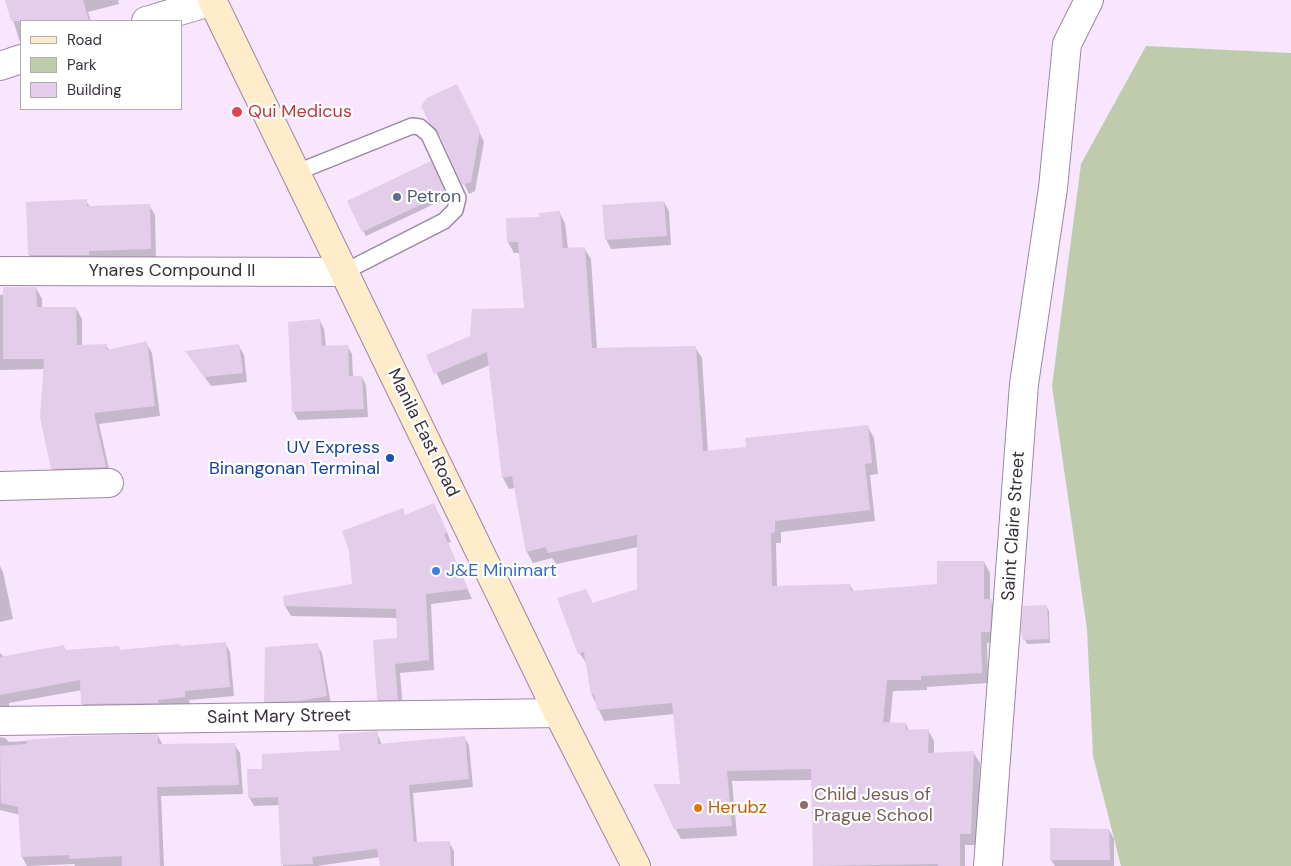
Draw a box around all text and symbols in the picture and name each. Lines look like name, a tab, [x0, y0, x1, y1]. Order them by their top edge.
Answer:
legend	[20, 20, 182, 110]
text: Road	[67, 30, 102, 50]
text: Park	[67, 55, 97, 75]
text: Building	[67, 80, 122, 100]
place label: Qui Medicus	[248, 101, 352, 123]
marker: Qui Medicus	[230, 105, 244, 119]
place label: Petron	[407, 186, 461, 208]
marker: Petron	[391, 191, 403, 203]
street label: Ynares Compound II	[89, 260, 255, 282]
street label: Manila East Road	[382, 365, 464, 501]
place label: UV Express Binangonan Terminal	[209, 437, 380, 479]
street label: Saint Claire Street	[998, 450, 1030, 602]
marker: UV Express Binangonan Terminal	[384, 452, 396, 464]
place label: J&E Minimart	[446, 560, 557, 582]
marker: J&E Minimart	[430, 565, 442, 577]
street label: Saint Mary Street	[207, 705, 351, 729]
place label: Child Jesus of Prague School	[814, 784, 933, 826]
place label: Herubz	[708, 797, 767, 819]
marker: Child Jesus of Prague School	[798, 799, 810, 811]
marker: Herubz	[692, 802, 704, 814]

